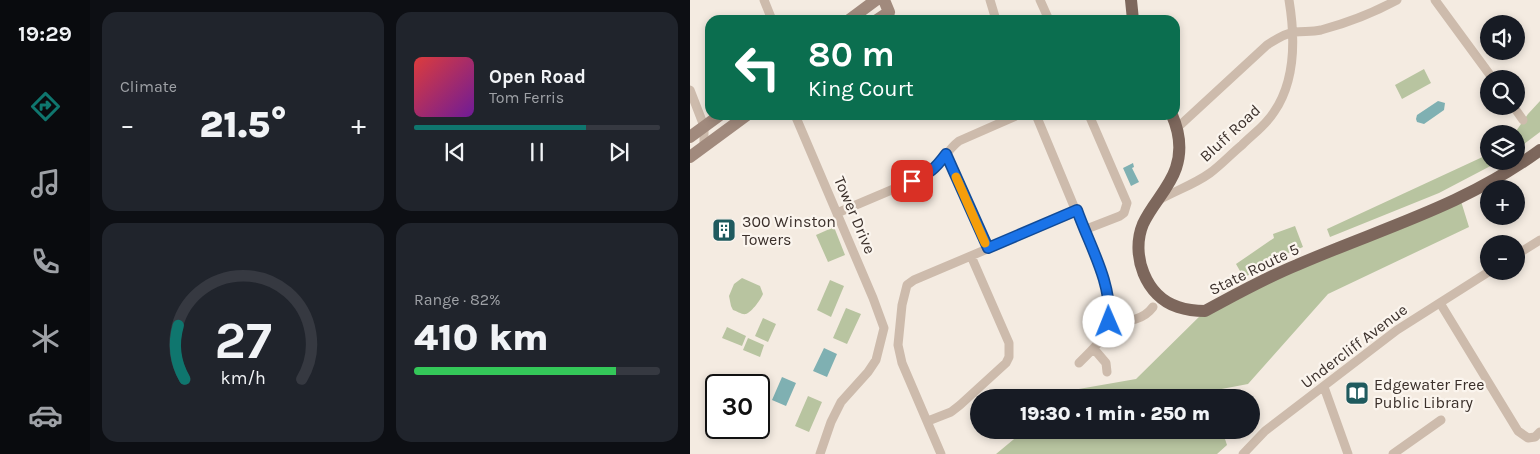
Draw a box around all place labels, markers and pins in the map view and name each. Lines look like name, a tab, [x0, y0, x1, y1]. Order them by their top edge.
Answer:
pin	[891, 160, 933, 202]
place label: 300 Winston Towers	[742, 212, 836, 249]
building icon: 300 Winston Towers	[711, 217, 737, 243]
place label: Edgewater Free Public Library	[1374, 375, 1485, 412]
library icon: Edgewater Free Public Library	[1344, 380, 1370, 406]

